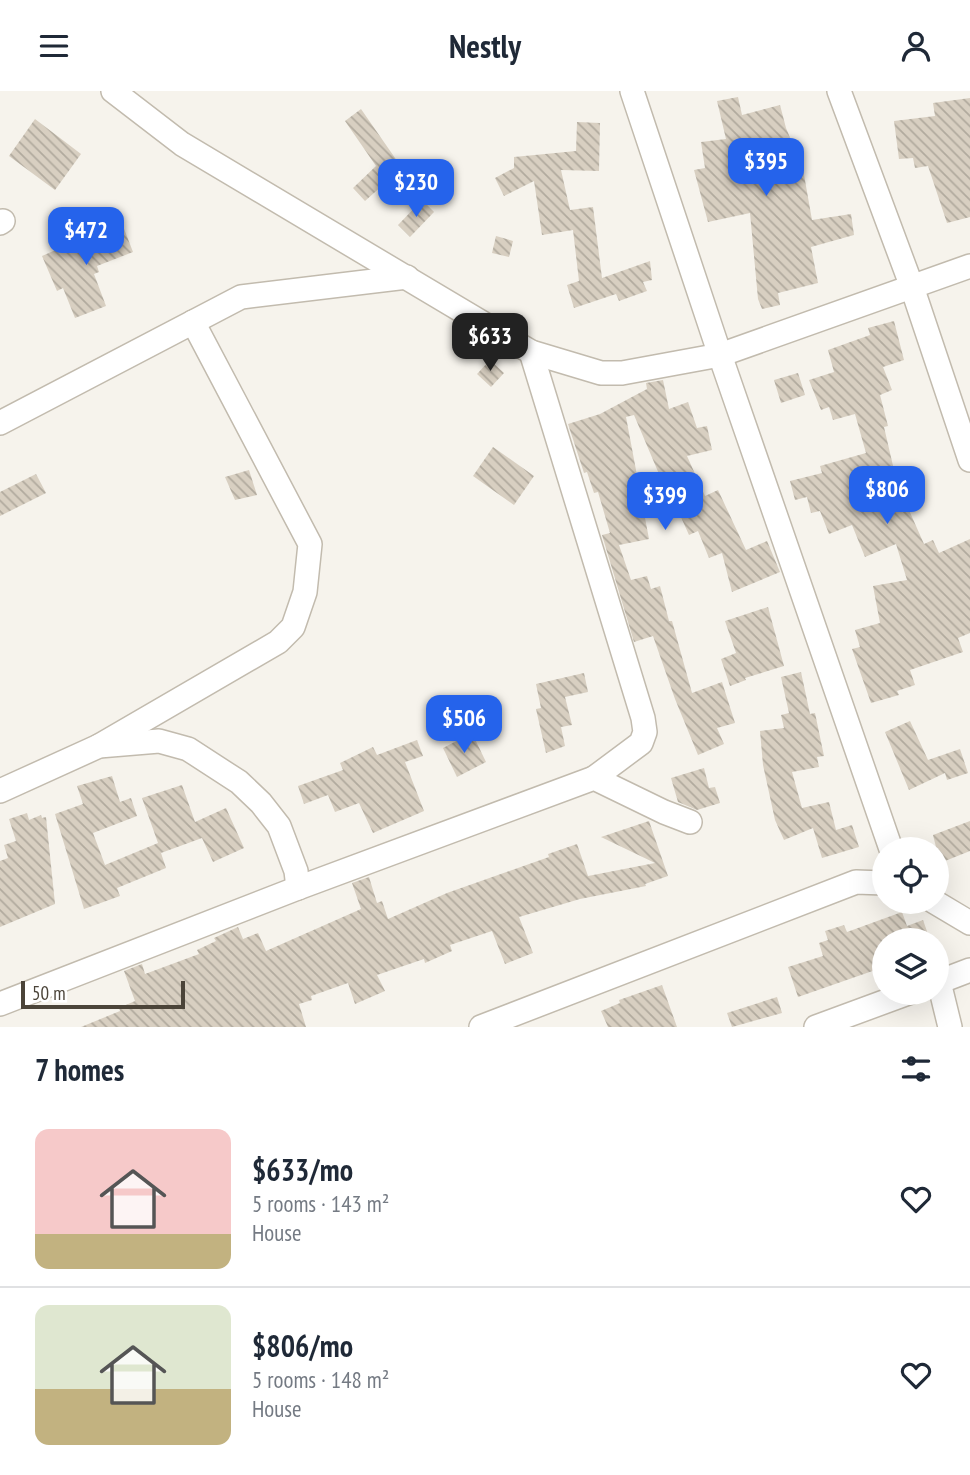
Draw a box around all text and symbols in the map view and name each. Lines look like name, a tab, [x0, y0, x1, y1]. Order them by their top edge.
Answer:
text: Nestly	[449, 25, 521, 67]
icon: menu	[35, 27, 73, 65]
icon: person	[897, 27, 935, 65]
pin: $395	[725, 139, 807, 198]
text: $395	[744, 146, 788, 175]
pin: $230	[375, 159, 457, 219]
text: $230	[394, 167, 438, 196]
pin: $472	[45, 207, 127, 267]
text: $472	[64, 215, 108, 244]
pin: $633	[449, 313, 531, 373]
text: $633	[468, 321, 512, 350]
pin: $806	[846, 467, 928, 526]
pin: $399	[624, 473, 706, 532]
text: $806	[865, 474, 909, 503]
text: $399	[643, 480, 687, 509]
pin: $506	[423, 695, 505, 755]
text: $506	[442, 703, 486, 732]
map controls	[872, 837, 949, 1005]
button: locate	[872, 837, 949, 914]
button: layers	[872, 928, 949, 1005]
scale bar	[21, 978, 186, 1010]
text: 50 m	[32, 981, 66, 1005]
text: 7 homes	[35, 1050, 124, 1089]
icon: filters	[897, 1050, 935, 1088]
text: $633/mo	[252, 1150, 353, 1189]
icon: home	[91, 1157, 175, 1241]
icon: heart	[897, 1180, 935, 1218]
text: 5 rooms · 143 m²	[252, 1189, 389, 1218]
text: House	[252, 1218, 302, 1247]
text: $806/mo	[252, 1326, 353, 1365]
icon: home	[91, 1333, 175, 1417]
icon: heart	[897, 1356, 935, 1394]
text: 5 rooms · 148 m²	[252, 1365, 389, 1394]
text: House	[252, 1394, 302, 1423]

